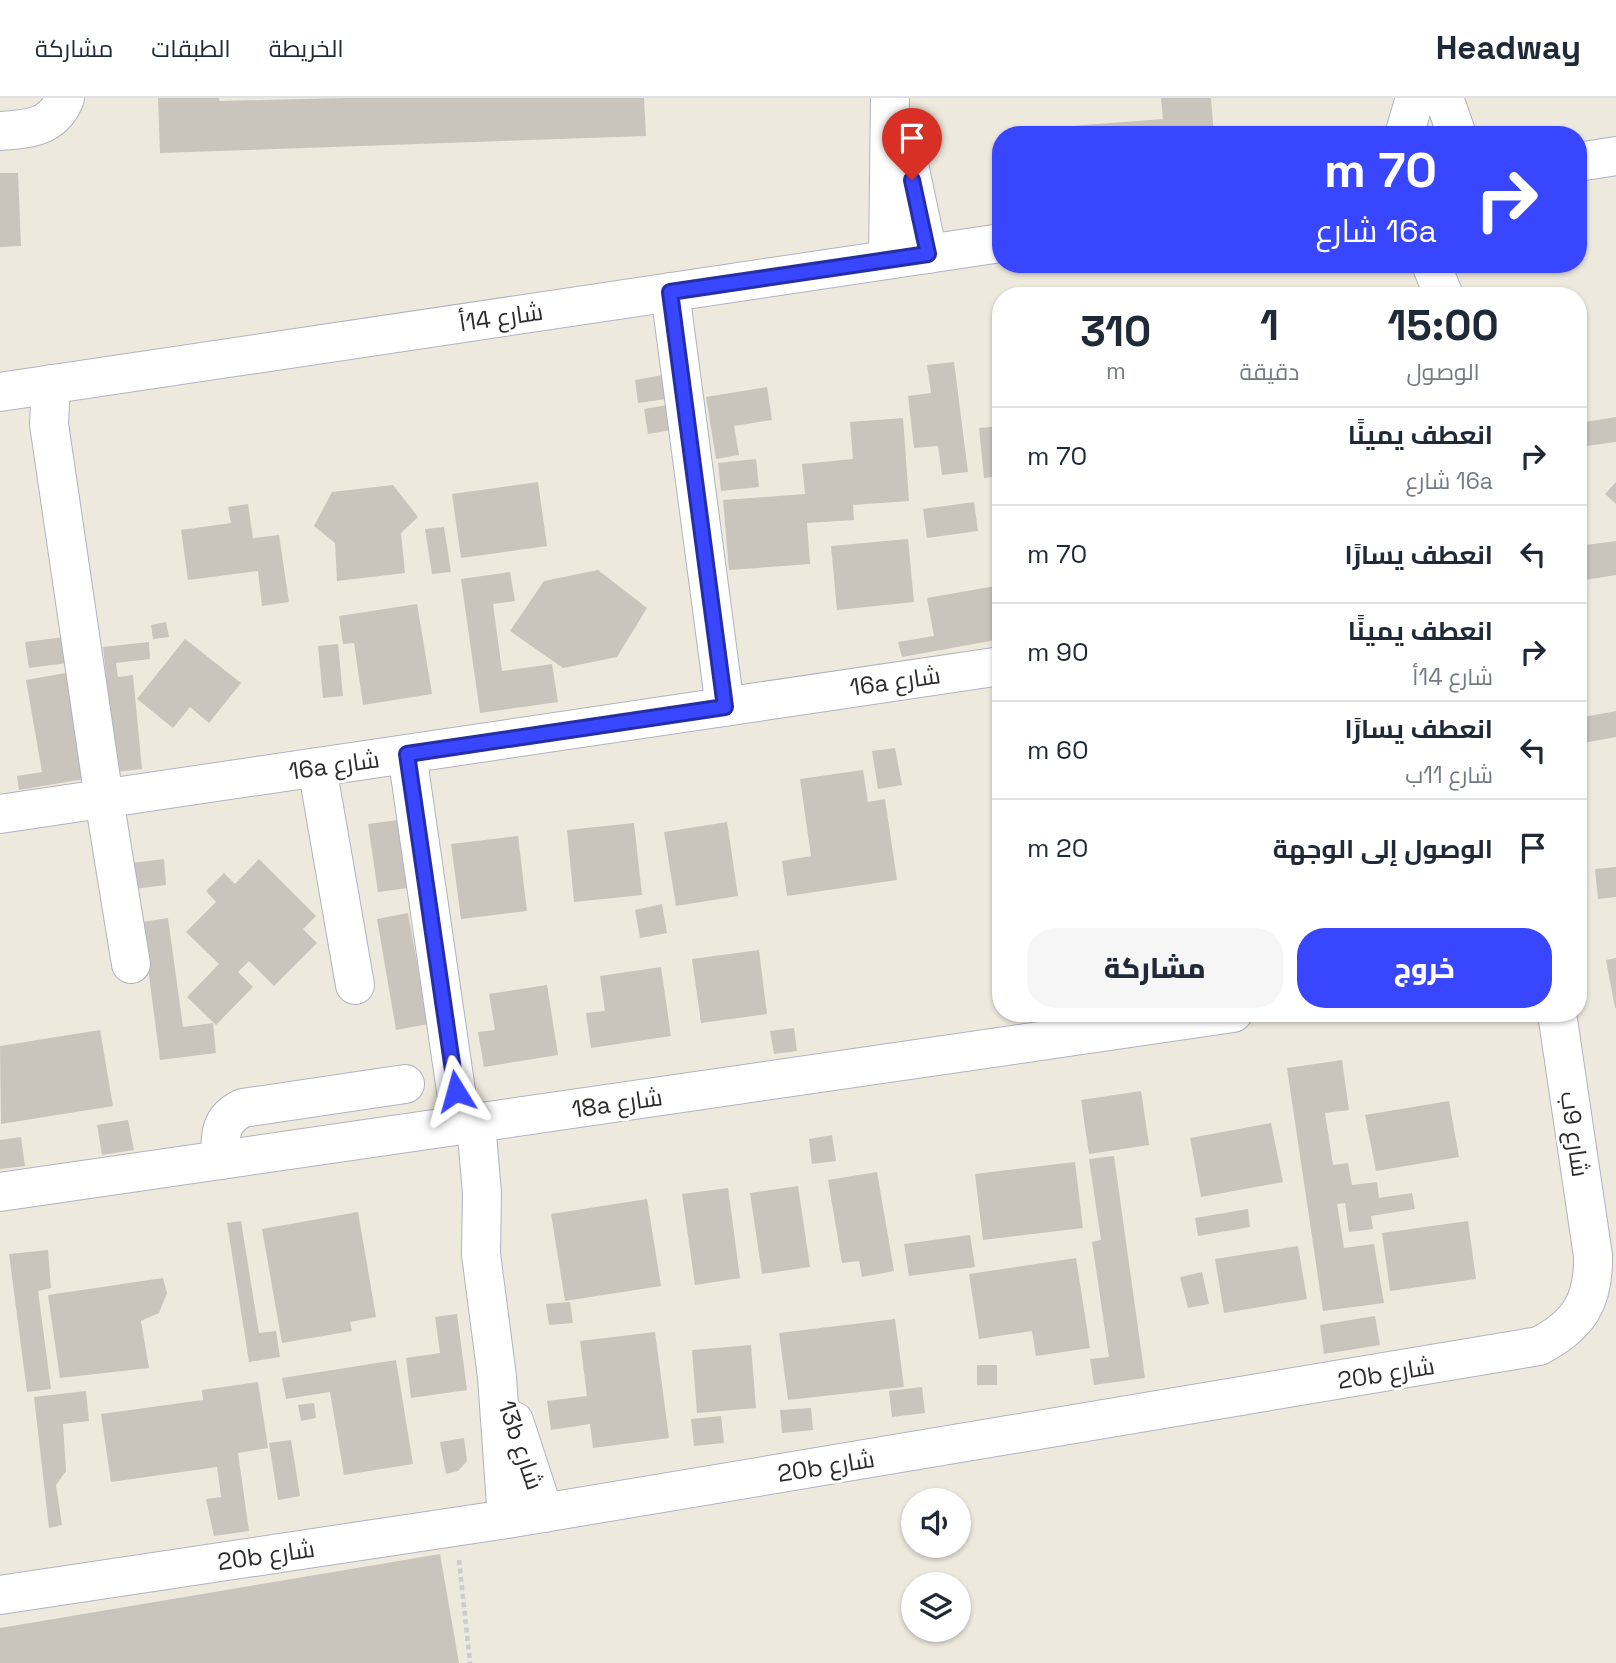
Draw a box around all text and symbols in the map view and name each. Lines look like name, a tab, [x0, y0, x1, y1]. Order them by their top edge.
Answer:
text: Headway	[1436, 27, 1581, 69]
text: مشاركة	[35, 33, 113, 64]
text: الطبقات	[151, 33, 231, 64]
text: الخريطة	[269, 33, 344, 64]
pin	[882, 108, 942, 180]
icon: arrive	[893, 119, 931, 157]
text: 70 m	[1324, 139, 1437, 201]
icon: right	[1461, 154, 1552, 245]
text: 16a شارع	[1315, 211, 1437, 251]
street label: شارع 14أ	[457, 296, 545, 339]
text: 1	[1260, 299, 1279, 352]
text: 15:00	[1388, 299, 1499, 352]
text: 310	[1080, 305, 1151, 358]
text: m	[1106, 356, 1126, 386]
text: دقيقة	[1240, 357, 1299, 387]
text: الوصول	[1407, 357, 1480, 387]
text: انعطف يمينًا	[1348, 418, 1493, 452]
icon: right	[1514, 437, 1552, 475]
text: 70 m	[1027, 439, 1087, 473]
text: 16a شارع	[1406, 466, 1493, 496]
icon: left	[1514, 535, 1552, 573]
text: 70 m	[1027, 537, 1087, 571]
text: انعطف يسارًا	[1345, 538, 1493, 572]
text: انعطف يمينًا	[1348, 614, 1493, 648]
icon: right	[1514, 633, 1552, 671]
text: 90 m	[1027, 635, 1089, 669]
street label: 16a شارع	[848, 659, 942, 704]
text: شارع 14أ	[1412, 662, 1493, 692]
text: انعطف يسارًا	[1345, 712, 1493, 746]
icon: left	[1514, 731, 1552, 769]
text: 60 m	[1027, 733, 1089, 767]
street label: 16a شارع	[287, 743, 381, 788]
text: شارع 11ب	[1405, 760, 1493, 790]
icon: arrive	[1514, 829, 1552, 867]
text: 20 m	[1027, 831, 1088, 865]
text: الوصول إلى الوجهة	[1273, 832, 1493, 866]
button: مشاركة	[1027, 928, 1283, 1008]
button: خروج	[1297, 928, 1552, 1008]
position arrow	[419, 1054, 493, 1128]
street label: 18a شارع	[570, 1081, 665, 1126]
street label: شارع 9ب	[1553, 1089, 1596, 1179]
street label: 20b شارع	[1335, 1350, 1437, 1397]
street label: 13b شارع	[490, 1396, 551, 1494]
street label: 20b شارع	[775, 1443, 877, 1490]
map controls	[901, 1488, 971, 1642]
button: sound	[901, 1488, 971, 1558]
street label: 20b شارع	[215, 1533, 317, 1578]
button: layers	[901, 1572, 971, 1642]

